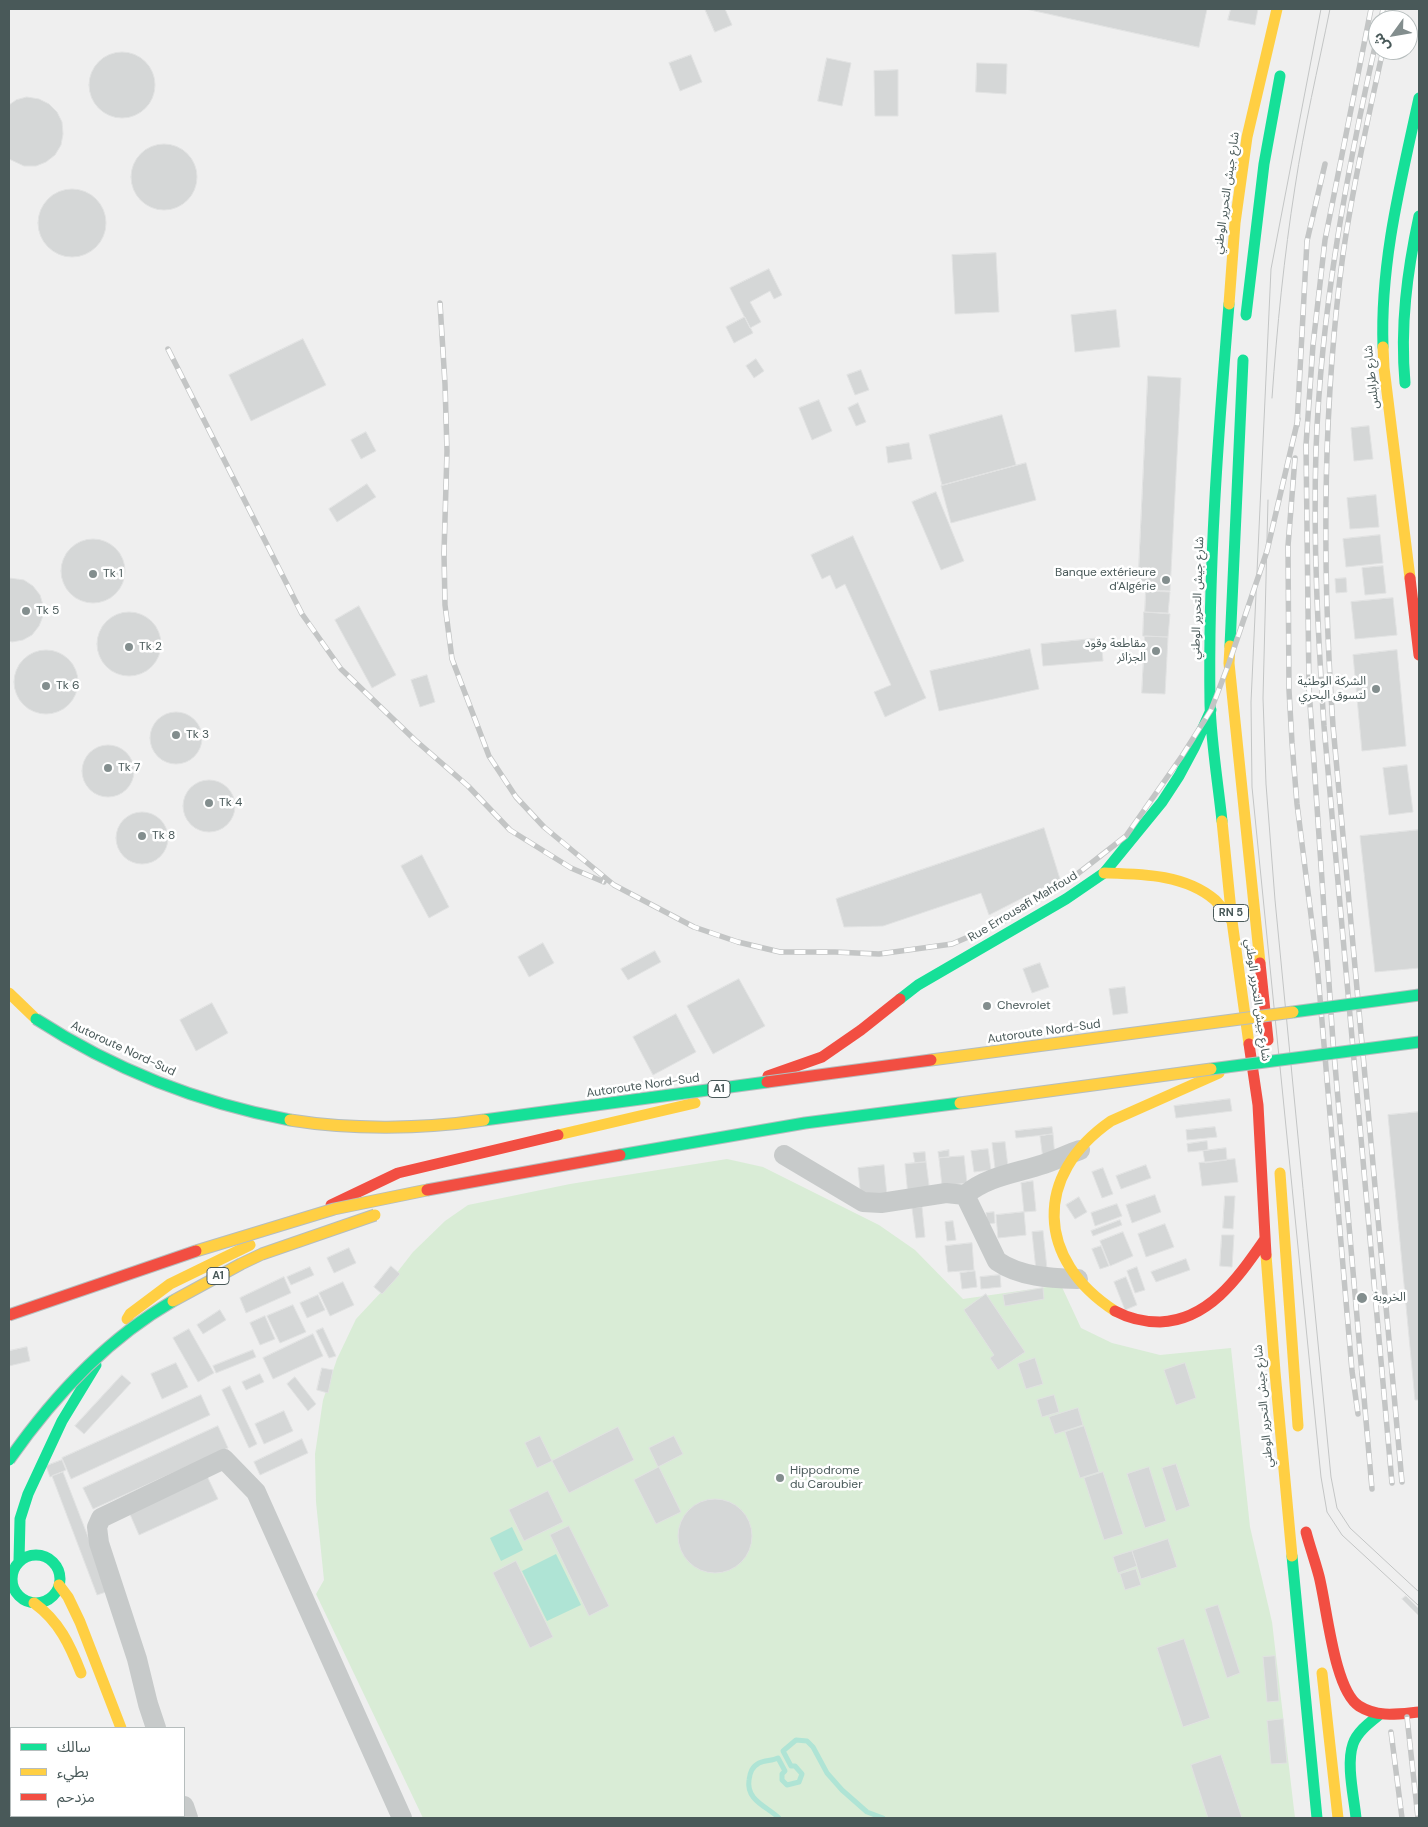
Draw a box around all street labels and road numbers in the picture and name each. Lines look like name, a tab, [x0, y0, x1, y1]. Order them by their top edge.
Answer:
street label: شارع جيش التحرير الوطني	[1211, 131, 1243, 255]
street label: شارع طرابلس	[1361, 344, 1383, 410]
street label: شارع جيش التحرير الوطني	[1189, 536, 1207, 660]
street label: Rue Errousafi Mahfoud	[966, 869, 1080, 945]
road number: RN 5	[1214, 904, 1248, 921]
street label: شارع جيش التحرير الوطني	[1241, 938, 1273, 1062]
street label: Autoroute Nord-Sud	[986, 1017, 1102, 1047]
street label: Autoroute Nord-Sud	[68, 1018, 178, 1080]
street label: Autoroute Nord-Sud	[585, 1071, 701, 1101]
road number: A1	[708, 1080, 730, 1098]
road number: A1	[207, 1268, 229, 1284]
street label: شارع جيش التحرير الوطني	[1251, 1344, 1277, 1468]

